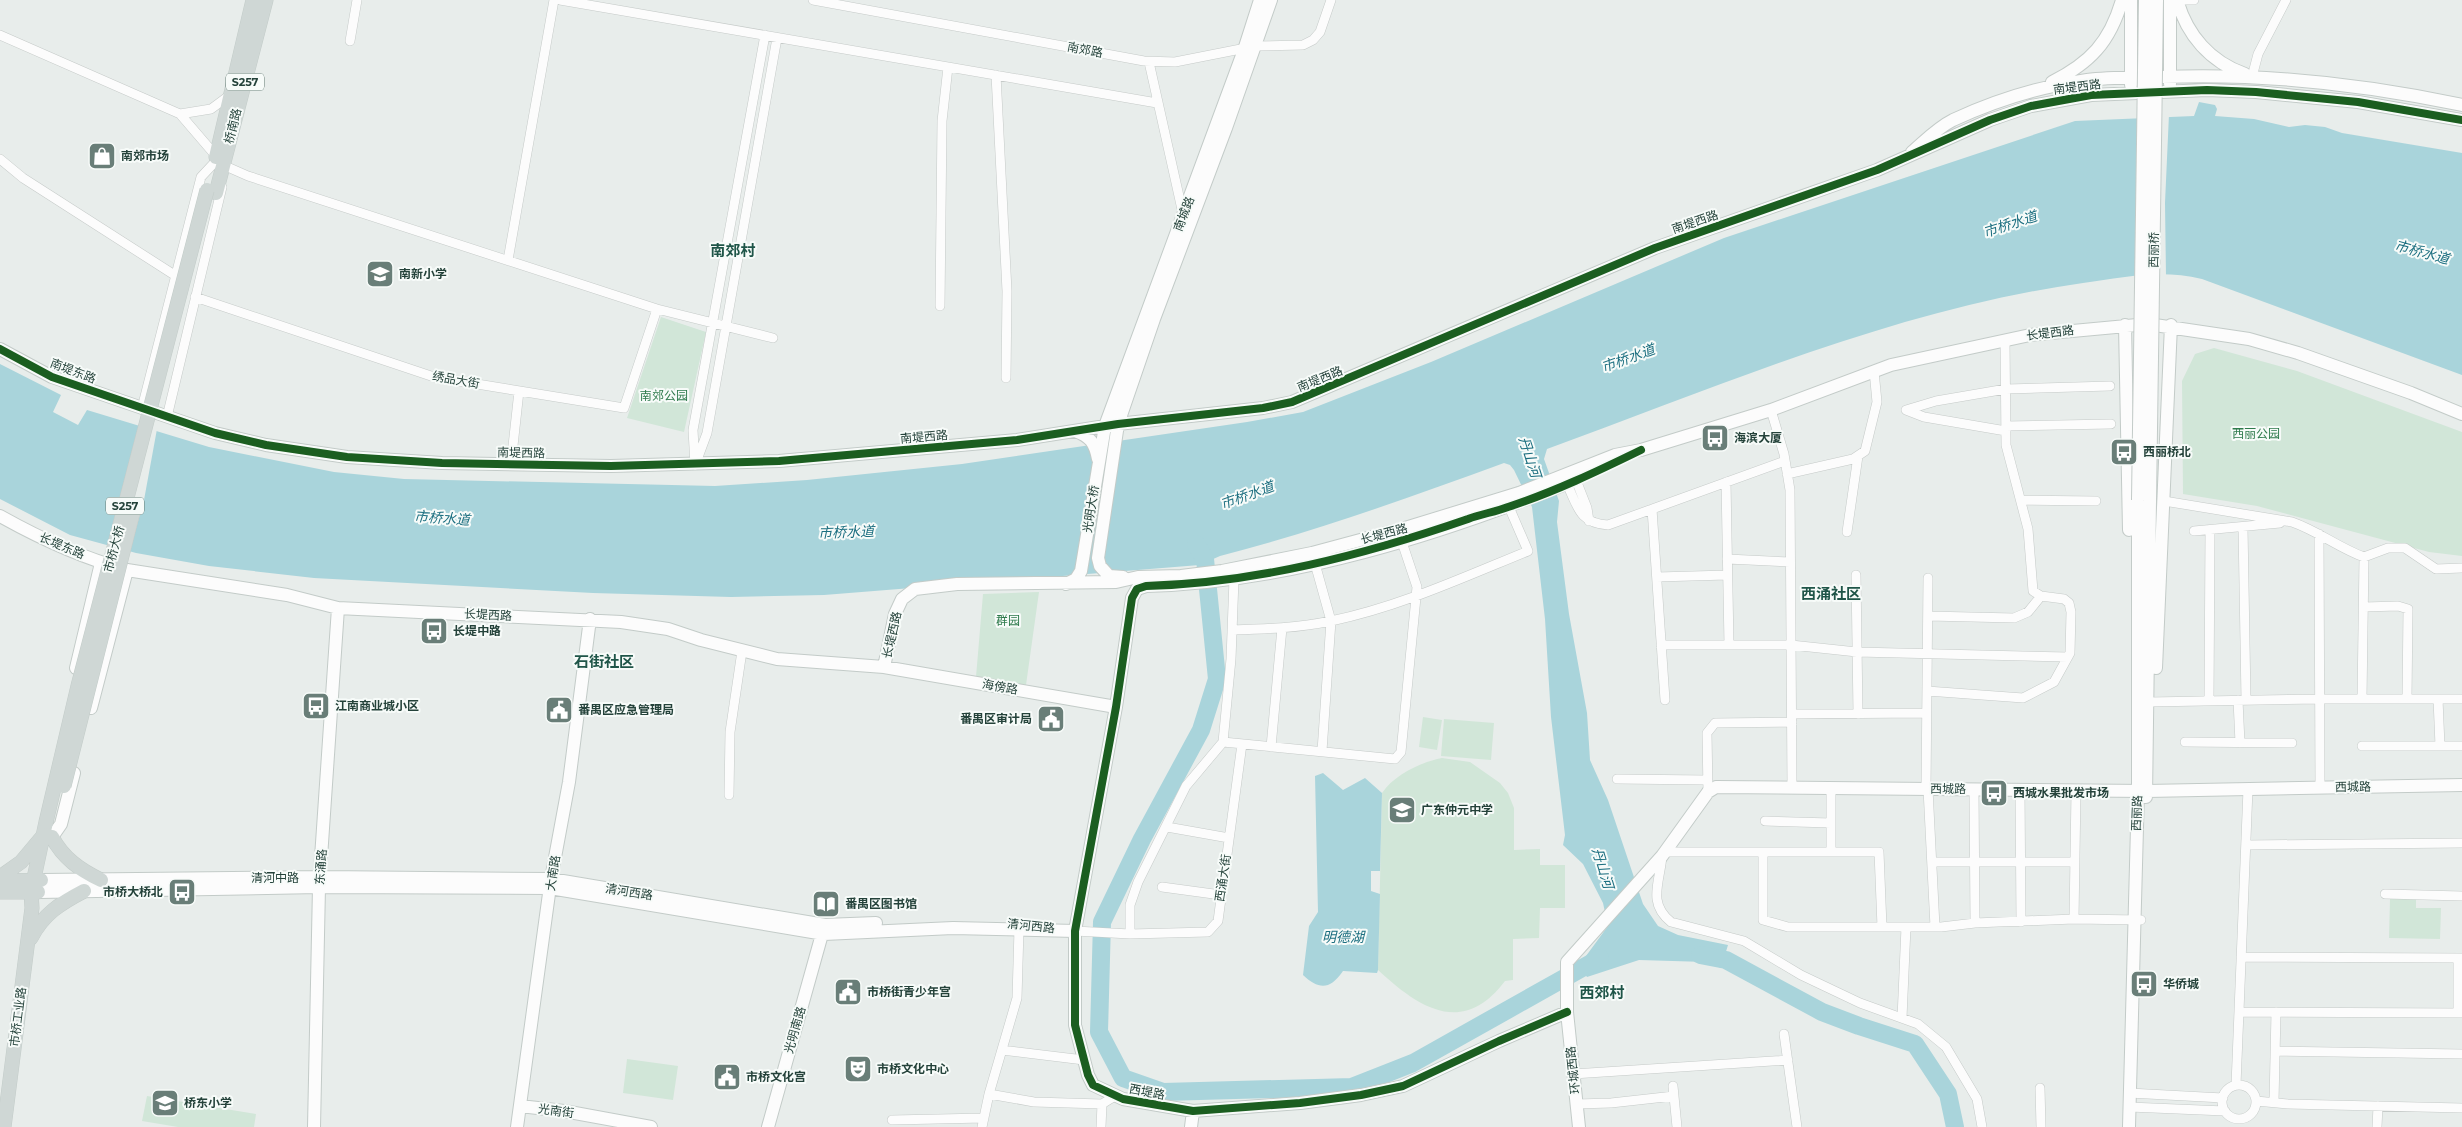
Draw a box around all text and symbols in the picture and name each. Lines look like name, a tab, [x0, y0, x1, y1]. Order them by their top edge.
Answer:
street label: 南郊路	[1066, 39, 1104, 60]
road number: S257	[226, 74, 264, 90]
street label: 南堤西路	[2052, 76, 2102, 97]
street label: 桥南路	[221, 107, 244, 145]
shop icon: 南郊市场	[87, 141, 117, 171]
place label: 南郊市场	[121, 148, 169, 163]
street label: 南城路	[1170, 194, 1197, 233]
water label: 市桥水道	[1981, 206, 2041, 241]
street label: 南堤西路	[1670, 207, 1720, 236]
street label: 西丽桥	[2146, 232, 2161, 268]
water label: 市桥水道	[2393, 236, 2453, 268]
district label: 南郊村	[710, 241, 756, 260]
school or university icon: 南新小学	[365, 259, 395, 289]
place label: 南新小学	[399, 266, 447, 281]
street label: 长堤西路	[2025, 322, 2075, 343]
water label: 市桥水道	[1599, 339, 1659, 376]
street label: 南堤东路	[48, 355, 98, 386]
street label: 南堤西路	[1295, 363, 1345, 394]
street label: 绣品大街	[431, 368, 481, 391]
park label: 南郊公园	[640, 388, 688, 403]
bus stop icon: 海滨大厦	[1700, 423, 1730, 453]
park label: 西丽公园	[2232, 426, 2280, 441]
street label: 南堤西路	[899, 427, 949, 446]
place label: 海滨大厦	[1734, 430, 1782, 445]
water label: 丹山河	[1515, 434, 1546, 483]
bus stop icon: 西丽桥北	[2109, 437, 2139, 467]
place label: 西丽桥北	[2143, 444, 2191, 459]
street label: 南堤西路	[497, 445, 545, 460]
water label: 市桥水道	[1218, 476, 1278, 513]
street label: 光明大桥	[1079, 484, 1102, 534]
road number: S257	[106, 498, 144, 514]
water label: 市桥水道	[413, 507, 473, 529]
street label: 长堤西路	[1359, 520, 1409, 547]
water label: 市桥水道	[818, 522, 876, 542]
street label: 市桥大桥	[100, 524, 127, 574]
street label: 长堤东路	[37, 529, 87, 562]
district label: 西涌社区	[1801, 584, 1861, 603]
street label: 长堤西路	[464, 606, 512, 623]
street label: 长堤西路	[879, 610, 904, 660]
park label: 群园	[996, 613, 1020, 628]
bus stop icon: 长堤中路	[419, 616, 449, 646]
place label: 长堤中路	[453, 623, 501, 638]
district label: 石街社区	[574, 652, 634, 671]
street label: 海傍路	[981, 676, 1019, 697]
bus stop icon: 江南商业城小区	[301, 691, 331, 721]
public building icon: 番禺区应急管理局	[544, 695, 574, 725]
place label: 江南商业城小区	[335, 698, 419, 713]
place label: 番禺区应急管理局	[578, 702, 674, 717]
public building icon: 番禺区审计局	[1036, 704, 1066, 734]
place label: 番禺区审计局	[960, 711, 1032, 726]
bus stop icon: 西城水果批发市场	[1979, 778, 2009, 808]
street label: 西城路	[2335, 779, 2371, 794]
street label: 西城路	[1930, 781, 1966, 796]
place label: 西城水果批发市场	[2013, 785, 2109, 800]
school or university icon: 广东仲元中学	[1387, 795, 1417, 825]
street label: 西丽路	[2128, 795, 2145, 831]
place label: 广东仲元中学	[1421, 802, 1493, 817]
water label: 丹山河	[1588, 845, 1619, 894]
street label: 东涌路	[312, 848, 329, 885]
street label: 西涌大街	[1212, 853, 1233, 903]
street label: 大南路	[542, 854, 563, 892]
street label: 清河中路	[251, 870, 299, 885]
bus stop icon: 市桥大桥北	[167, 877, 197, 907]
street label: 清河西路	[604, 880, 654, 903]
place label: 市桥大桥北	[103, 884, 163, 899]
library icon: 番禺区图书馆	[811, 889, 841, 919]
place label: 番禺区图书馆	[845, 896, 917, 911]
street label: 清河西路	[1006, 916, 1056, 935]
water label: 明德湖	[1322, 928, 1366, 946]
bus stop icon: 华侨城	[2129, 969, 2159, 999]
place label: 华侨城	[2163, 976, 2199, 991]
public building icon: 市桥街青少年宫	[833, 977, 863, 1007]
district label: 西郊村	[1579, 983, 1625, 1002]
place label: 市桥街青少年宫	[867, 984, 951, 999]
street label: 市桥工业路	[6, 986, 29, 1048]
street label: 光明南路	[781, 1005, 808, 1055]
street label: 环城西路	[1563, 1045, 1582, 1095]
theatre icon: 市桥文化中心	[843, 1054, 873, 1084]
place label: 市桥文化中心	[877, 1061, 949, 1076]
public building icon: 市桥文化宫	[712, 1062, 742, 1092]
place label: 市桥文化宫	[746, 1069, 806, 1084]
street label: 西堤路	[1128, 1081, 1166, 1102]
school or university icon: 桥东小学	[150, 1088, 180, 1118]
place label: 桥东小学	[184, 1095, 232, 1110]
street label: 光南街	[537, 1101, 575, 1120]

